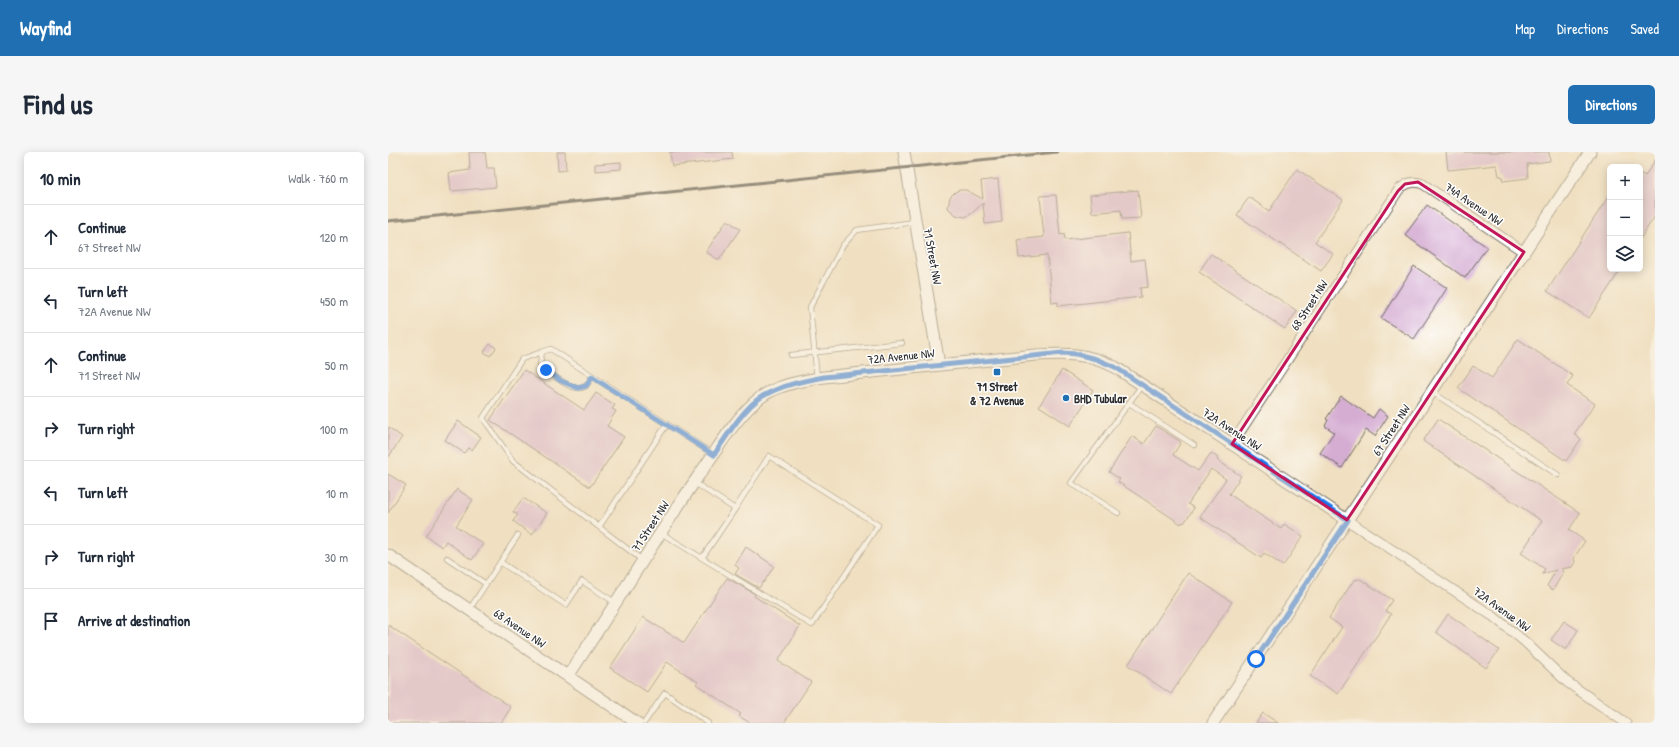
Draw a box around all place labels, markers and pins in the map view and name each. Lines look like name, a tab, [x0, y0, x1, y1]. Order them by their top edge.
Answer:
marker: 71 Street & 72 Avenue	[992, 367, 1002, 377]
place label: 71 Street & 72 Avenue	[970, 378, 1024, 409]
place label: BHD Tubular	[1074, 390, 1127, 407]
marker: BHD Tubular	[1061, 393, 1071, 403]

